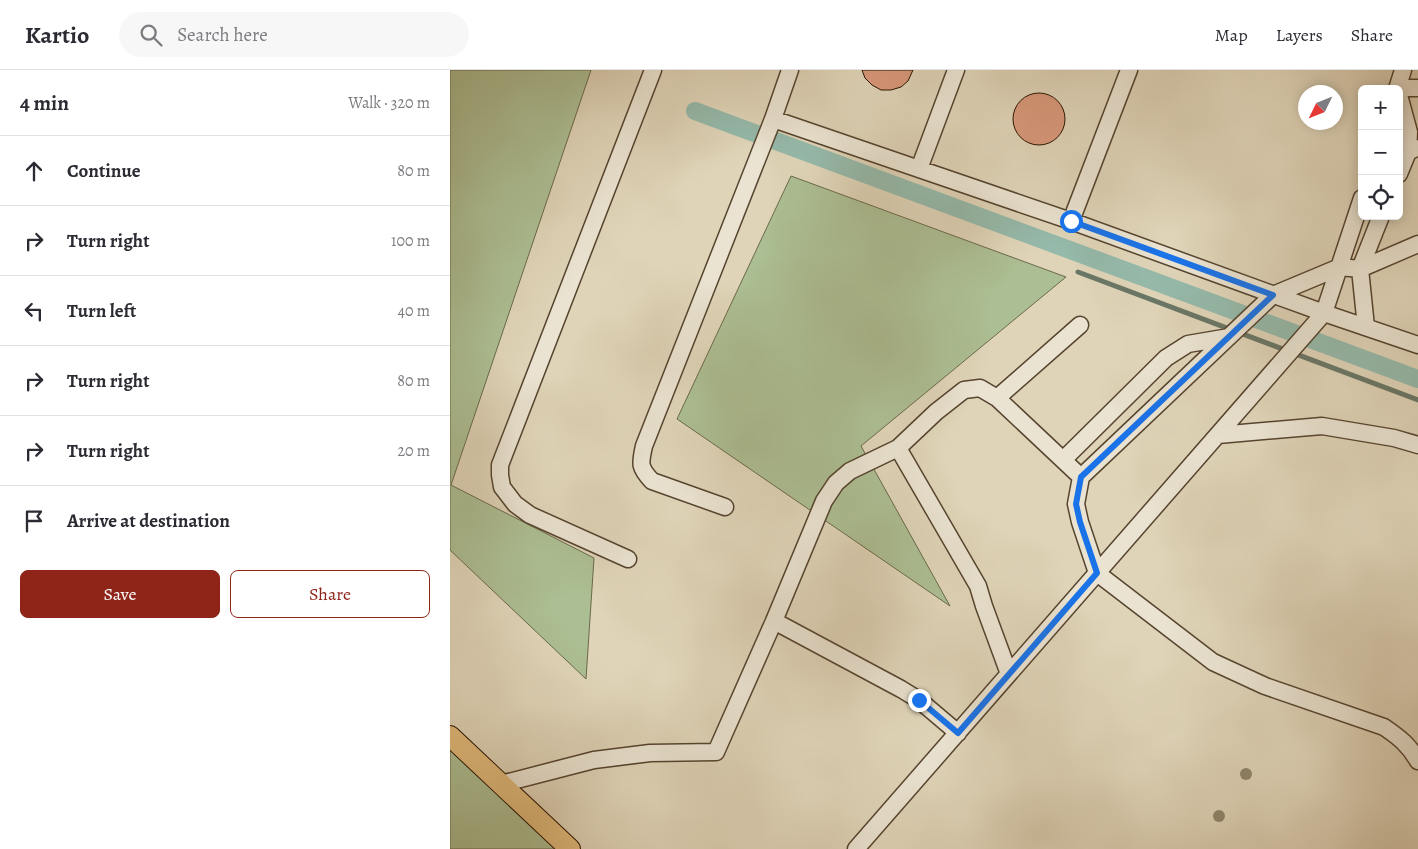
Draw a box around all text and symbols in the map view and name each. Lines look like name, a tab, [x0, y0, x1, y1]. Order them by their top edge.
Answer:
search box	[119, 12, 469, 57]
text: Kartio	[25, 19, 89, 51]
icon: search	[137, 21, 165, 49]
text: Search here	[177, 22, 268, 48]
text: Map	[1215, 23, 1248, 47]
text: Layers	[1276, 23, 1323, 47]
text: Share	[1351, 23, 1393, 47]
north arrow	[1298, 85, 1343, 130]
map controls	[1358, 85, 1403, 220]
button: +	[1358, 85, 1403, 130]
text: 4 min	[20, 89, 69, 117]
text: Walk · 320 m	[348, 92, 430, 114]
button: −	[1358, 130, 1403, 175]
icon: ahead	[20, 157, 48, 185]
text: Continue	[67, 158, 141, 184]
text: 80 m	[397, 160, 430, 182]
button: locate	[1358, 175, 1403, 220]
route start	[1060, 210, 1083, 233]
icon: right	[20, 227, 48, 255]
text: Turn right	[67, 228, 149, 254]
text: 100 m	[391, 230, 430, 252]
icon: left	[20, 297, 48, 325]
text: Turn left	[67, 298, 136, 324]
text: 40 m	[398, 300, 430, 322]
icon: right	[20, 367, 48, 395]
text: Turn right	[67, 368, 149, 394]
text: 80 m	[397, 370, 430, 392]
icon: right	[20, 437, 48, 465]
text: Turn right	[67, 438, 149, 464]
text: 20 m	[397, 440, 430, 462]
icon: arrive	[20, 507, 48, 535]
text: Arrive at destination	[67, 508, 230, 534]
button: Save	[20, 570, 220, 618]
button: Share	[230, 570, 430, 618]
route end	[908, 689, 931, 712]

